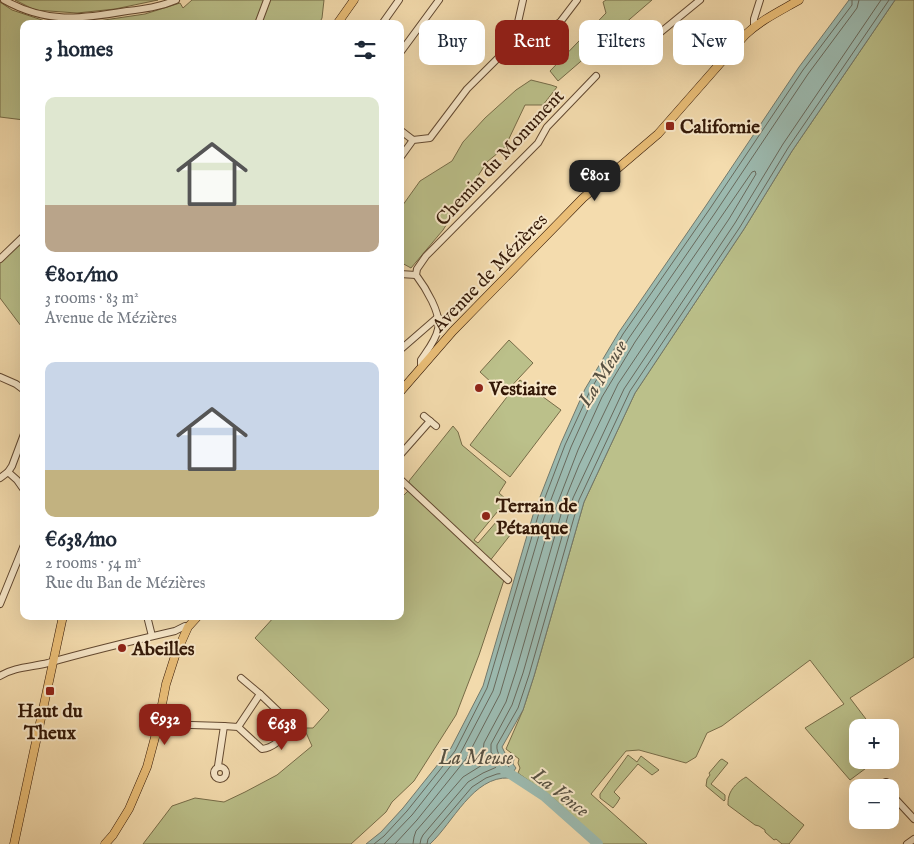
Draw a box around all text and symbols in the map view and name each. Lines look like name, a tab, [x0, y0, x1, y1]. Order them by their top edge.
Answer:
chip: Buy	[419, 20, 485, 65]
chip: Rent	[495, 20, 569, 65]
chip: Filters	[579, 20, 663, 65]
chip: New	[673, 20, 744, 65]
icon: filters	[351, 36, 379, 64]
text: 3 homes	[45, 37, 113, 64]
street label: Chemin du Monument	[431, 85, 570, 232]
place label: Californie	[680, 116, 760, 140]
marker: Californie	[664, 120, 676, 132]
icon: home	[167, 129, 257, 219]
pin: €801	[565, 160, 625, 202]
text: €801	[580, 166, 610, 186]
street label: Avenue de Mézières	[427, 209, 553, 339]
text: €801/mo	[45, 262, 118, 289]
text: 3 rooms · 83 m²	[45, 289, 139, 309]
text: Avenue de Mézières	[45, 309, 177, 329]
water label: La Meuse	[572, 335, 634, 413]
place label: Vestiaire	[488, 378, 557, 402]
marker: Vestiaire	[473, 382, 485, 394]
icon: home	[167, 394, 257, 484]
place label: Terrain de Pétanque	[495, 495, 578, 541]
marker: Terrain de Pétanque	[480, 510, 492, 522]
text: €638/mo	[45, 527, 117, 554]
text: 2 rooms · 54 m²	[45, 554, 142, 574]
text: Rue du Ban de Mézières	[45, 574, 205, 594]
place label: Abeilles	[131, 638, 195, 662]
marker: Abeilles	[116, 642, 128, 654]
marker: Haut du Theux	[44, 685, 56, 697]
place label: Haut du Theux	[17, 700, 83, 746]
pin: €932	[135, 704, 195, 746]
pin: €638	[252, 708, 312, 751]
text: €932	[150, 710, 180, 730]
text: €638	[268, 715, 296, 735]
map controls	[849, 719, 899, 829]
button: +	[849, 719, 899, 769]
water label: La Meuse	[438, 746, 514, 771]
water label: La Vence	[526, 762, 594, 824]
button: −	[849, 779, 899, 829]

